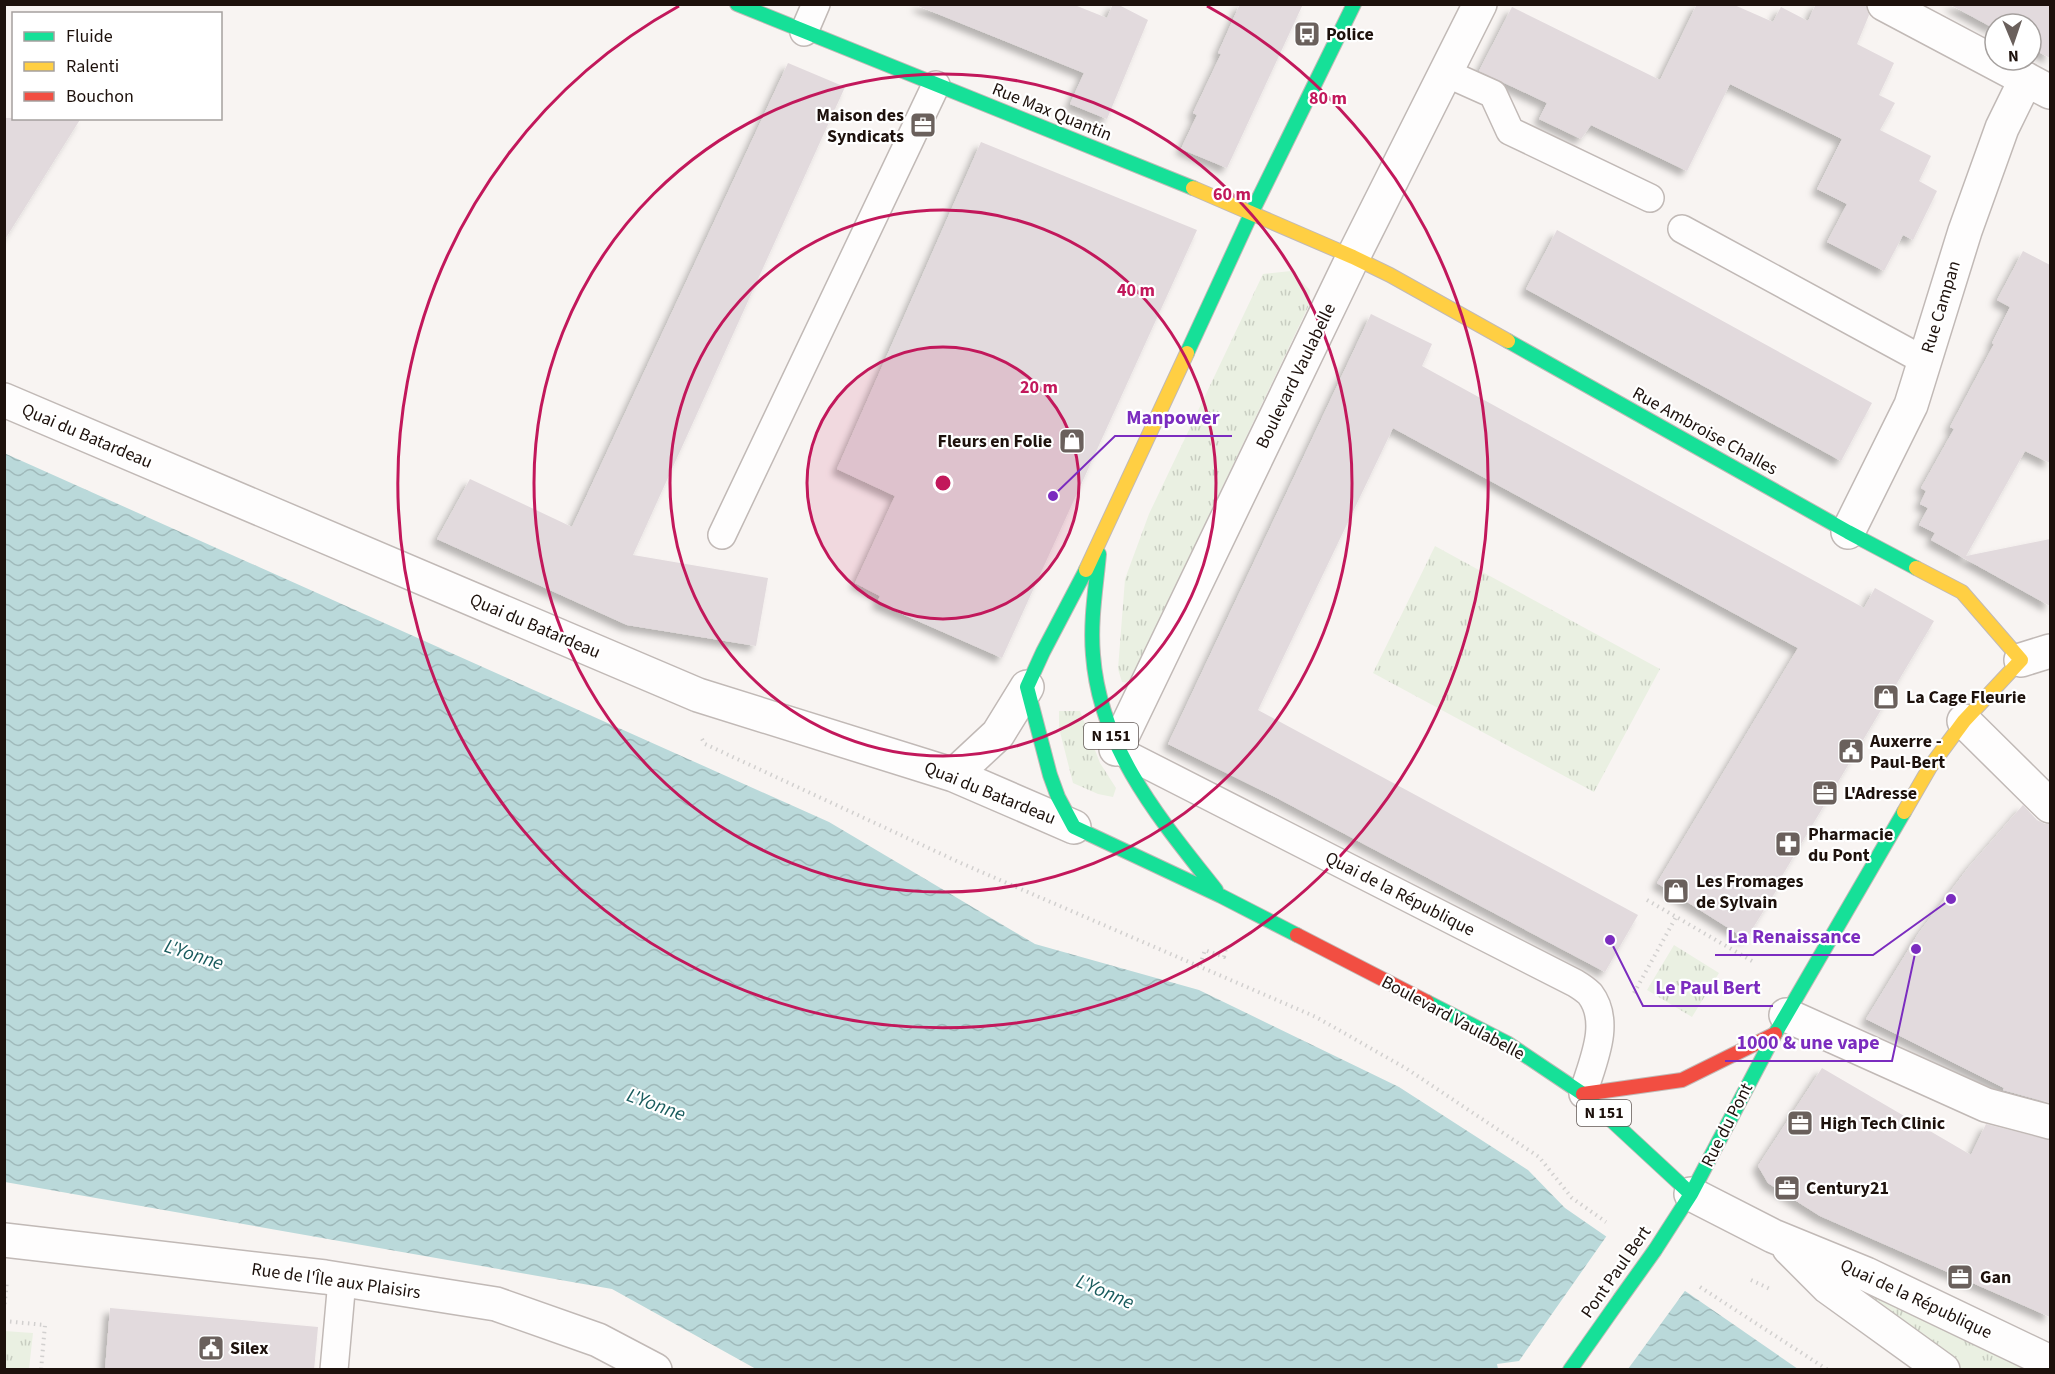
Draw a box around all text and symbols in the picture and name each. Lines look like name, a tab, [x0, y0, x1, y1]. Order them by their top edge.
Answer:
legend	[12, 12, 222, 120]
north arrow	[1983, 12, 2043, 72]
bus stop icon: Police	[1292, 19, 1322, 49]
place label: Police	[1326, 22, 1374, 47]
text: Fluide	[66, 24, 113, 49]
text: N	[2008, 45, 2019, 67]
text: Ralenti	[66, 54, 119, 79]
street label: Rue Max Quantin	[988, 77, 1116, 147]
text: Bouchon	[66, 84, 134, 109]
text: 80 m	[1309, 86, 1347, 111]
place label: Maison des Syndicats	[816, 103, 904, 149]
office icon: Maison des Syndicats	[908, 110, 938, 140]
text: 60 m	[1213, 182, 1251, 207]
street label: Rue Campan	[1915, 258, 1967, 356]
text: 40 m	[1117, 278, 1155, 303]
street label: Boulevard Vaulabelle	[1250, 299, 1342, 453]
text: 20 m	[1020, 375, 1058, 400]
street label: Rue Ambroise Challes	[1628, 381, 1782, 481]
street label: Quai du Batardeau	[18, 397, 156, 475]
callout: Manpower	[1115, 398, 1232, 436]
text: Manpower	[1126, 404, 1220, 432]
shop icon: Fleurs en Folie	[1057, 426, 1087, 456]
place label: Fleurs en Folie	[938, 429, 1052, 454]
centre of rings	[933, 473, 953, 493]
street label: Quai du Batardeau	[466, 587, 604, 665]
shop icon: La Cage Fleurie	[1871, 682, 1901, 712]
place label: La Cage Fleurie	[1906, 685, 2026, 710]
road number: N 151	[1084, 723, 1138, 749]
place label: Auxerre - Paul-Bert	[1869, 729, 1945, 775]
public building icon: Auxerre - Paul-Bert	[1836, 736, 1866, 766]
street label: Quai du Batardeau	[920, 755, 1060, 831]
office icon: L'Adresse	[1810, 778, 1840, 808]
place label: L'Adresse	[1844, 781, 1917, 806]
place label: Pharmacie du Pont	[1808, 822, 1893, 868]
pharmacy icon: Pharmacie du Pont	[1773, 829, 1803, 859]
street label: Quai de la République	[1321, 845, 1479, 943]
place label: Les Fromages de Sylvain	[1696, 869, 1804, 915]
shop icon: Les Fromages de Sylvain	[1661, 876, 1691, 906]
callout: La Renaissance	[1715, 917, 1873, 955]
text: La Renaissance	[1727, 923, 1861, 951]
water label: L'Yonne	[161, 932, 227, 978]
callout: Le Paul Bert	[1643, 968, 1773, 1006]
street label: Boulevard Vaulabelle	[1377, 970, 1529, 1066]
text: Le Paul Bert	[1655, 974, 1761, 1002]
callout: 1000 & une vape	[1725, 1023, 1892, 1061]
text: 1000 & une vape	[1736, 1029, 1880, 1057]
street label: Rue du Pont	[1695, 1079, 1759, 1171]
water label: L'Yonne	[623, 1081, 689, 1129]
road number: N 151	[1577, 1100, 1631, 1126]
office icon: High Tech Clinic	[1785, 1108, 1815, 1138]
place label: High Tech Clinic	[1820, 1111, 1946, 1136]
office icon: Century21	[1772, 1173, 1802, 1203]
place label: Century21	[1806, 1176, 1889, 1201]
street label: Pont Paul Bert	[1575, 1221, 1657, 1323]
street label: Quai de la République	[1836, 1253, 1996, 1345]
street label: Rue de l'Île aux Plaisirs	[250, 1257, 422, 1305]
office icon: Gan	[1945, 1262, 1975, 1292]
place label: Gan	[1980, 1265, 2011, 1290]
water label: L'Yonne	[1072, 1267, 1138, 1317]
public building icon: Silex	[196, 1333, 226, 1363]
place label: Silex	[230, 1336, 268, 1361]

